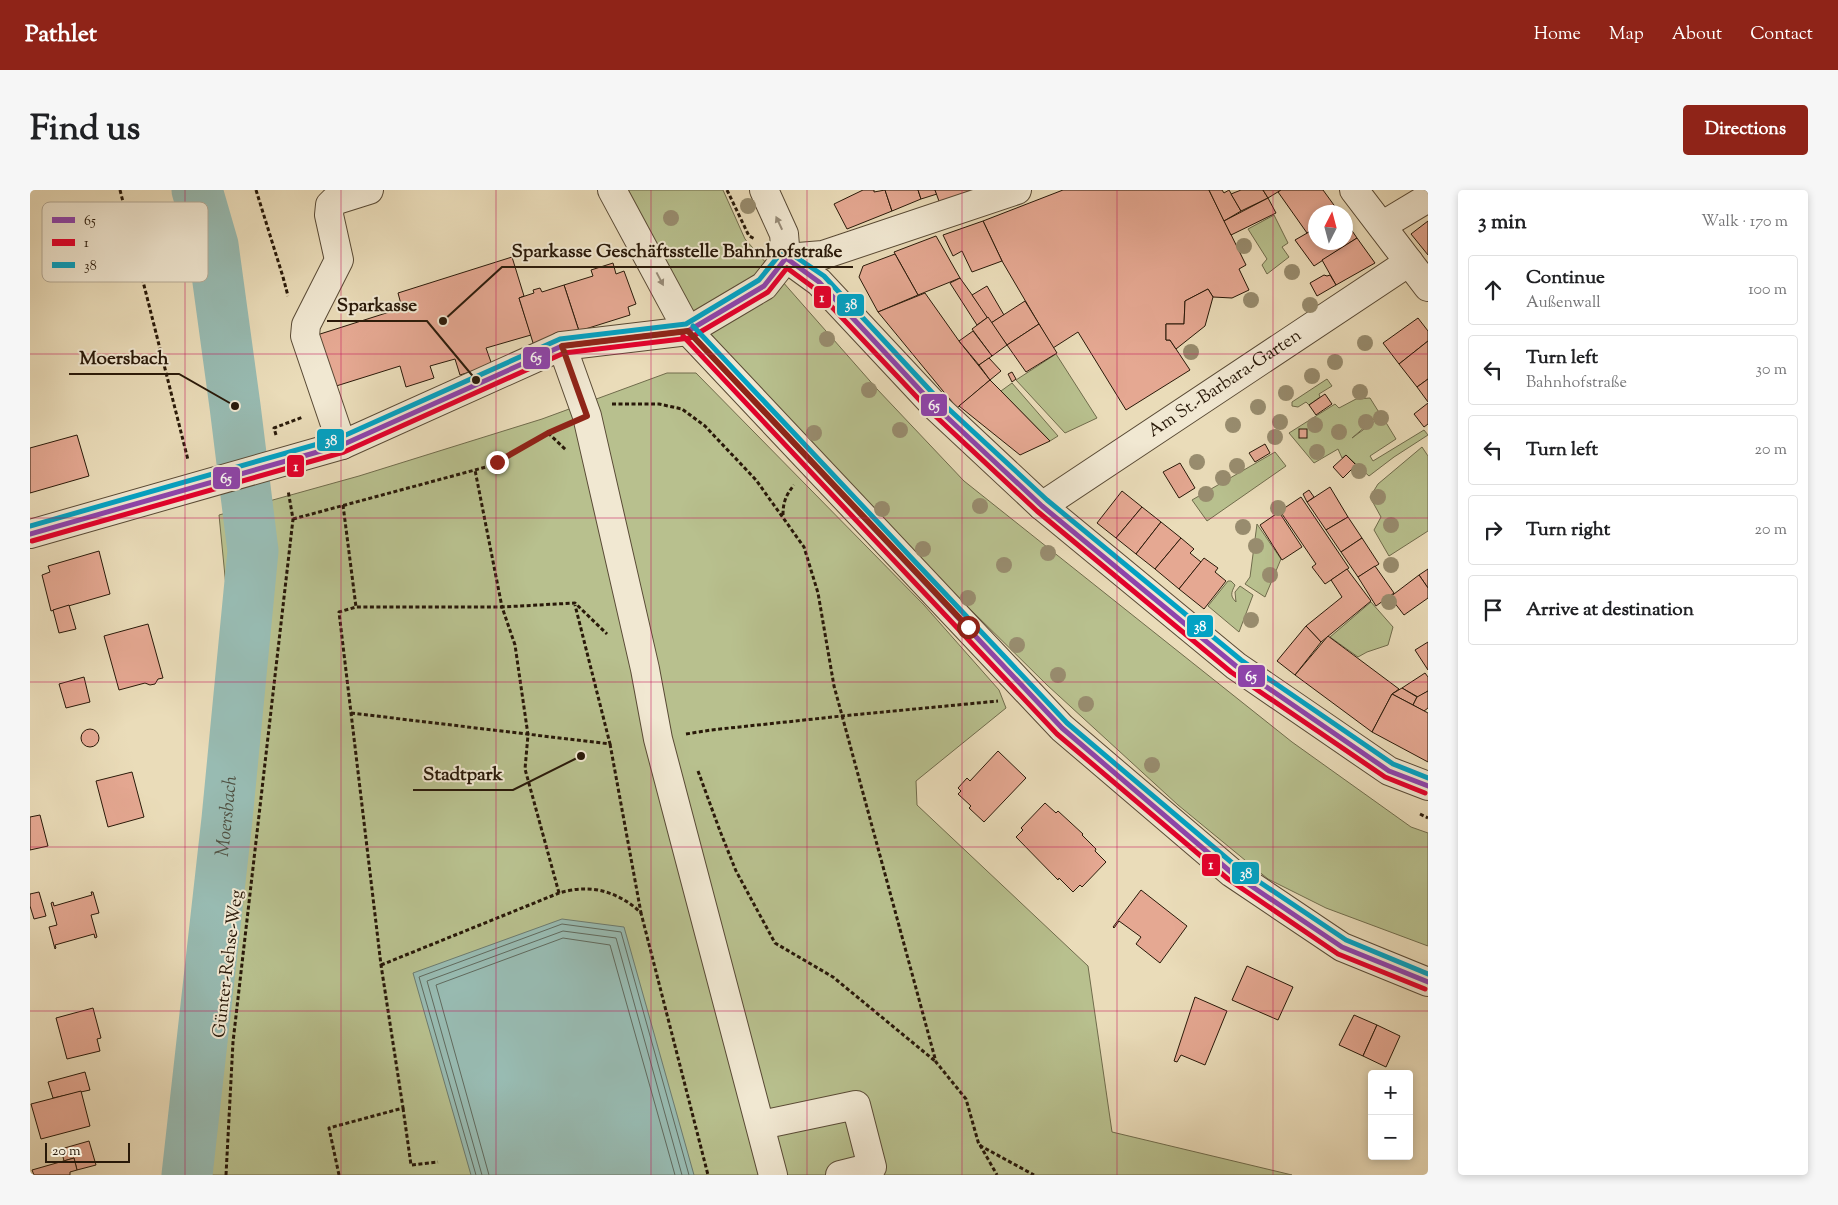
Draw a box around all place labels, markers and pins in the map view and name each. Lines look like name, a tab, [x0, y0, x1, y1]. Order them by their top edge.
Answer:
callout: Sparkasse Geschäftsstelle Bahnhofstraße	[502, 233, 853, 267]
callout: Sparkasse	[327, 287, 427, 321]
callout: Moersbach	[69, 340, 179, 374]
callout: Stadtpark	[413, 756, 513, 790]

